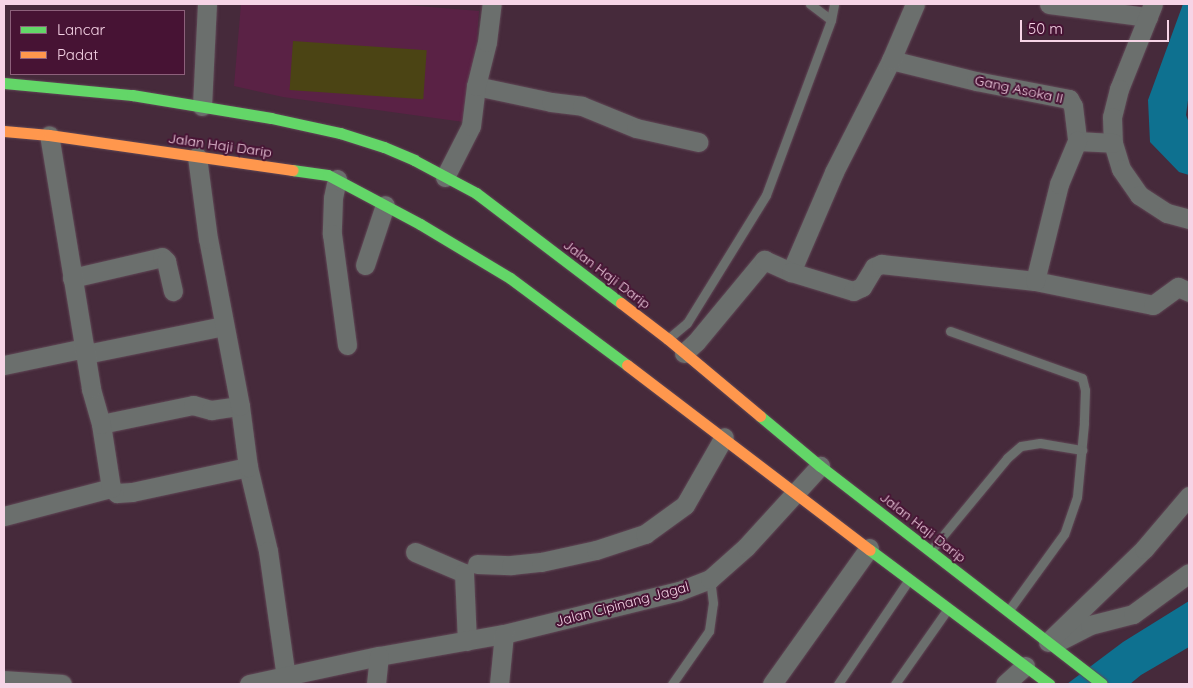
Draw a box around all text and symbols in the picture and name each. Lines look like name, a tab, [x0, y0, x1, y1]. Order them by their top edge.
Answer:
legend	[10, 10, 185, 75]
scale bar	[1023, 10, 1172, 42]
text: 50 m	[1028, 19, 1063, 38]
text: Lancar	[57, 20, 105, 39]
text: Padat	[57, 45, 98, 64]
street label: Gang Asoka II	[973, 71, 1065, 107]
street label: Jalan Haji Darip	[167, 129, 273, 161]
street label: Jalan Haji Darip	[560, 236, 654, 312]
street label: Jalan Haji Darip	[877, 488, 969, 566]
street label: Jalan Cipinang Jagal	[553, 578, 691, 630]

